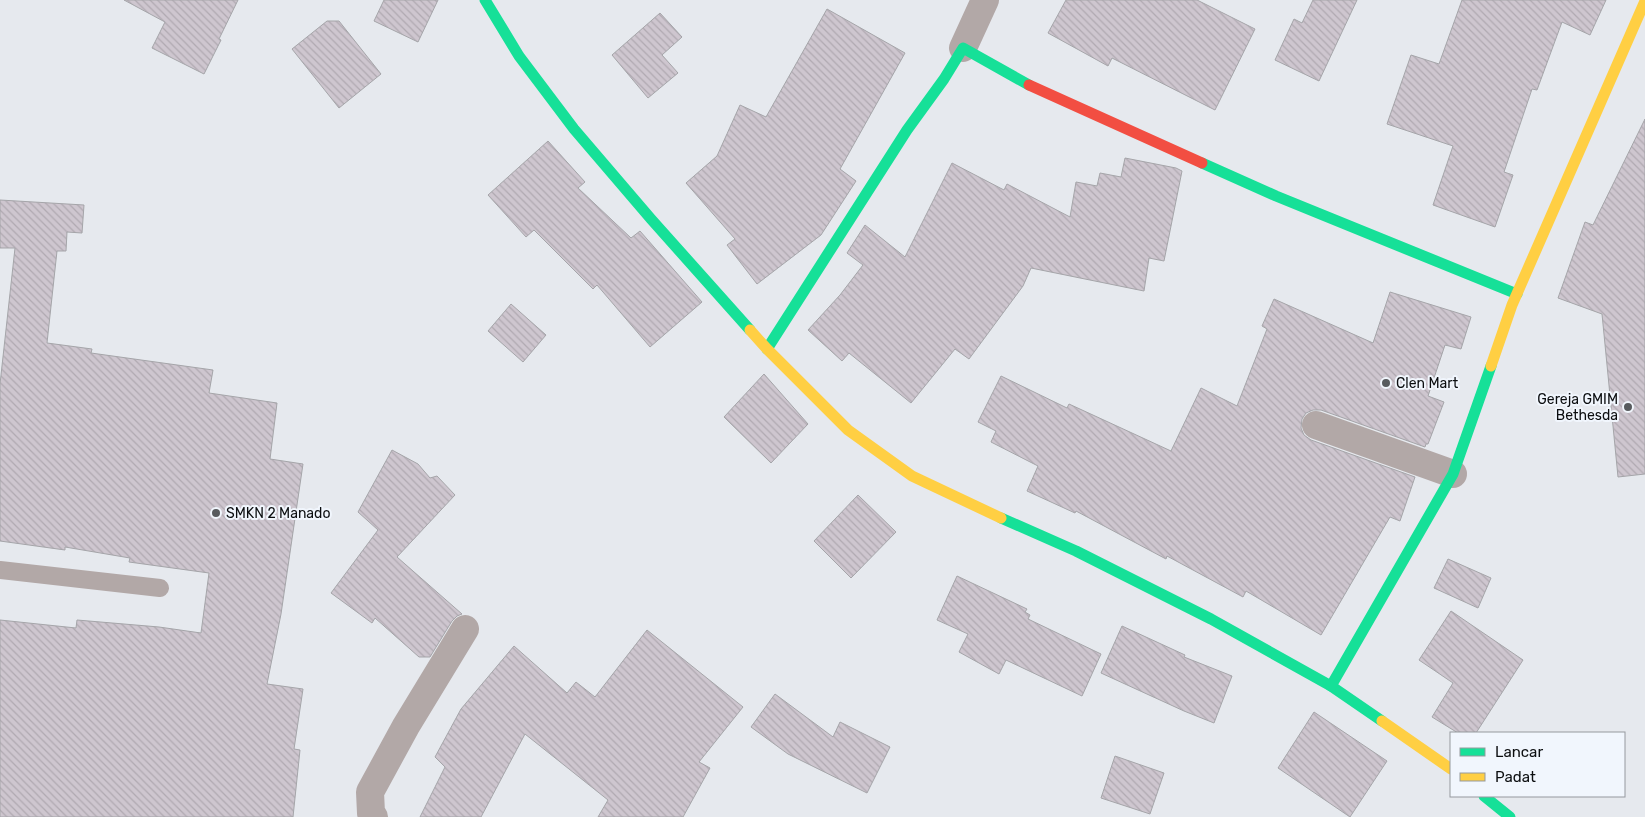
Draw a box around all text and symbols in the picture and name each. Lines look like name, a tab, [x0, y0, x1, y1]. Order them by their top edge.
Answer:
place label: Clen Mart	[1396, 375, 1459, 392]
marker: Clen Mart	[1380, 377, 1392, 389]
place label: Gereja GMIM Bethesda	[1537, 391, 1618, 424]
marker: Gereja GMIM Bethesda	[1622, 401, 1634, 413]
place label: SMKN 2 Manado	[226, 505, 330, 522]
marker: SMKN 2 Manado	[210, 507, 222, 519]
legend	[1450, 732, 1625, 797]
text: Lancar	[1495, 743, 1543, 761]
text: Padat	[1495, 768, 1536, 786]

